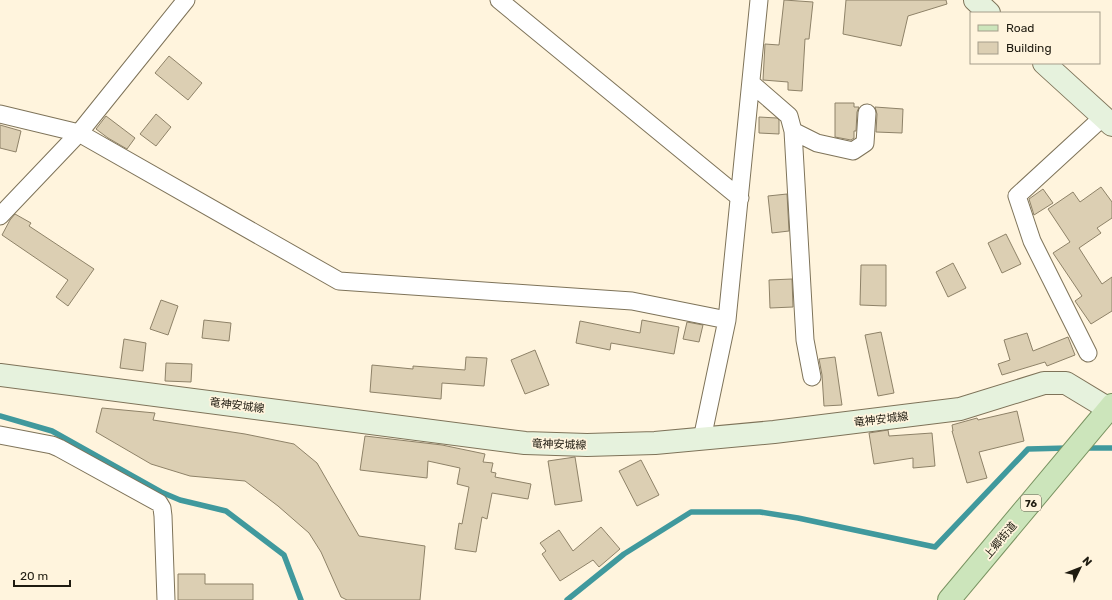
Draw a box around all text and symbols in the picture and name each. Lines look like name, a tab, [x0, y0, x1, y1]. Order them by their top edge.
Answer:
legend	[970, 12, 1100, 64]
text: Road	[1006, 21, 1034, 35]
text: Building	[1006, 41, 1052, 55]
street label: 竜神安城線	[209, 396, 265, 415]
street label: 竜神安城線	[853, 410, 909, 429]
street label: 竜神安城線	[531, 437, 587, 452]
road number: 76	[1021, 495, 1041, 511]
street label: 上郷街道	[981, 519, 1020, 561]
north arrow	[1060, 548, 1100, 588]
text: N	[1079, 554, 1094, 569]
scale bar	[14, 562, 70, 588]
text: 20 m	[20, 569, 48, 583]

